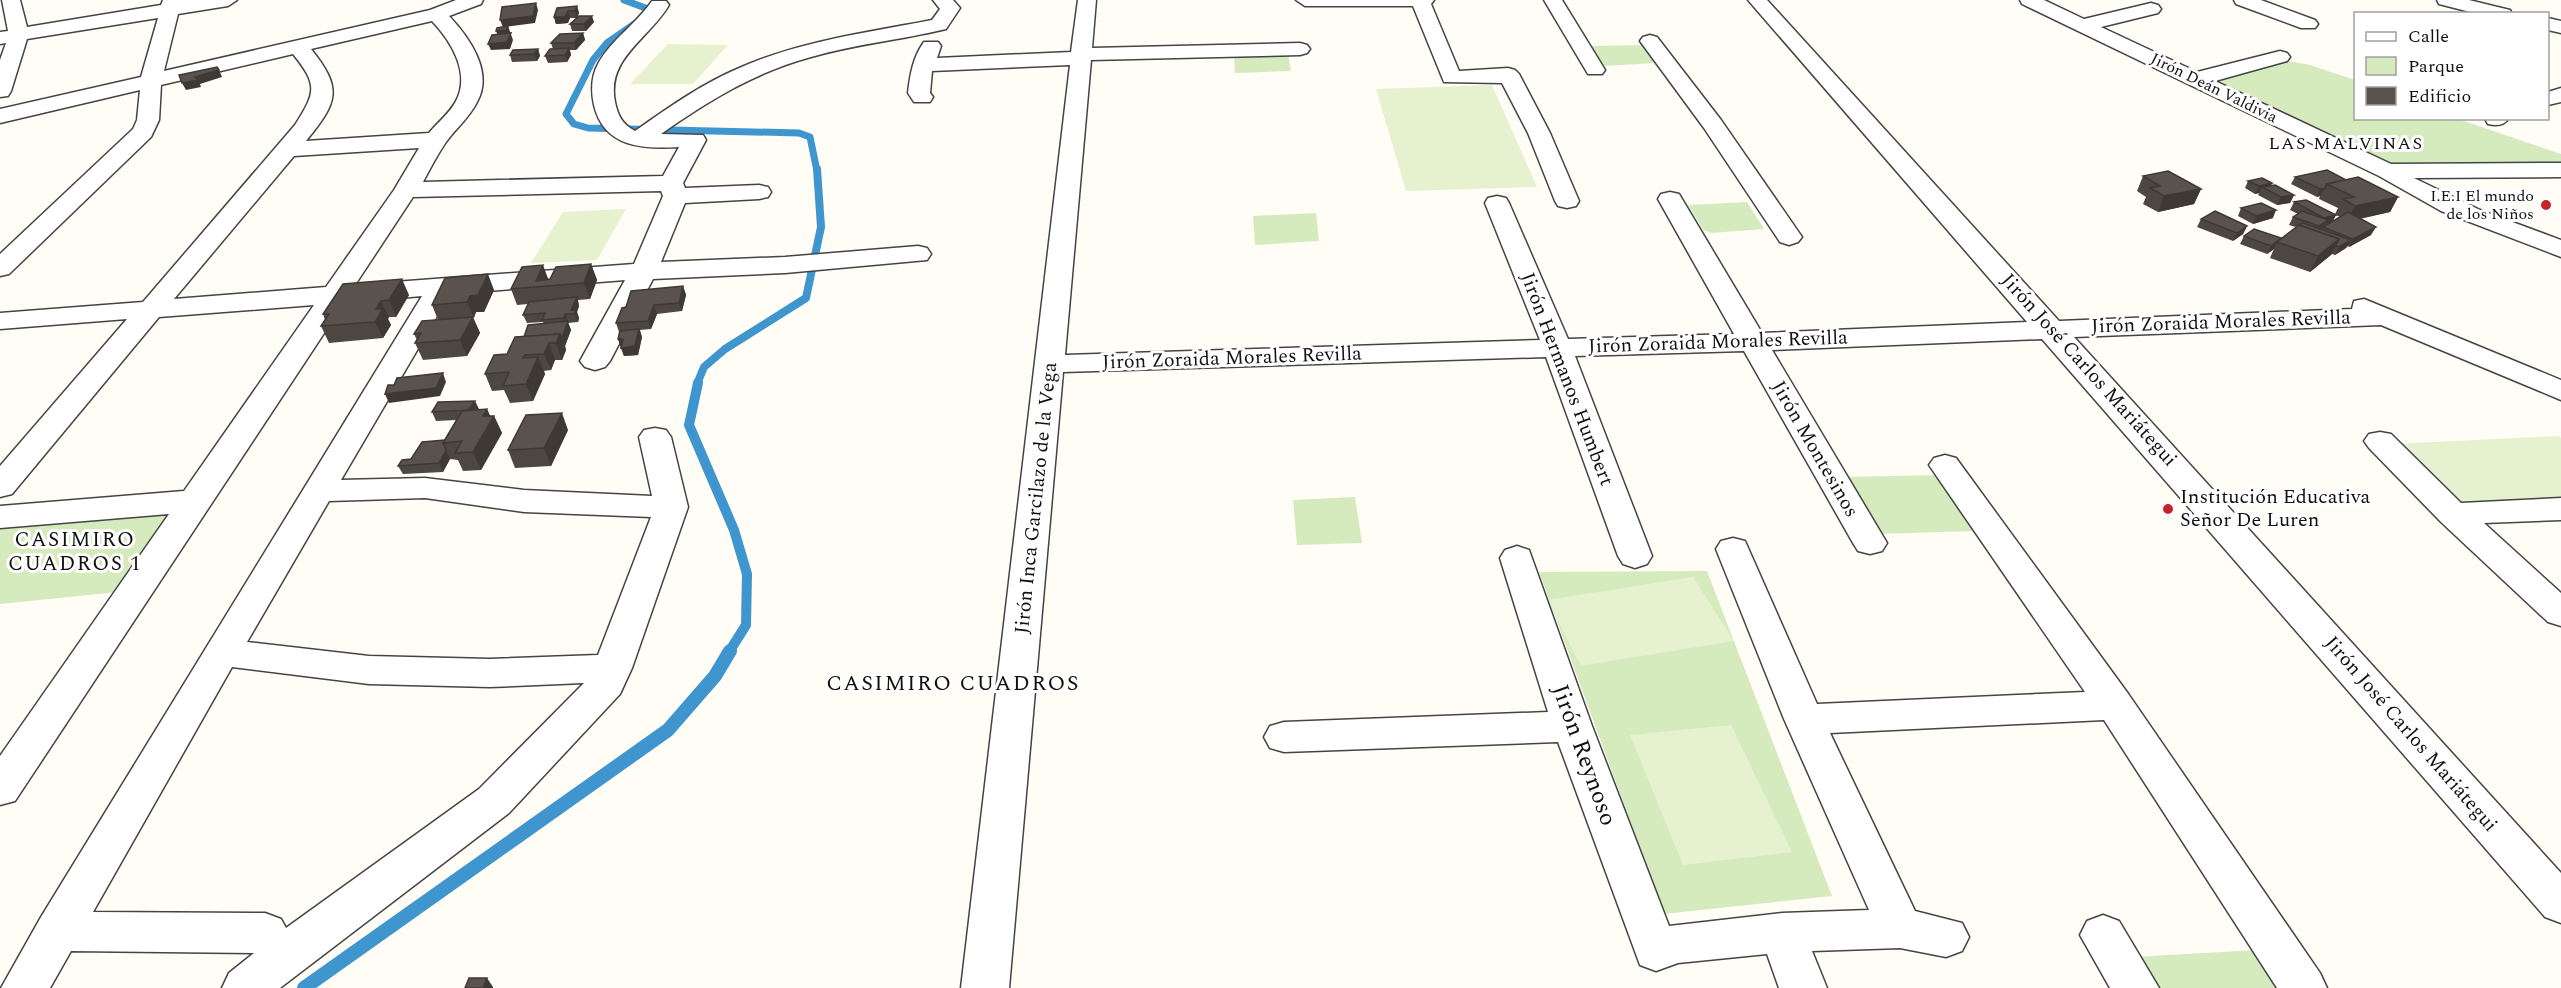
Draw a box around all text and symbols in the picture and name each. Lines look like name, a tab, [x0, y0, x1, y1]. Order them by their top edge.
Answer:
legend	[2354, 12, 2549, 120]
text: Calle	[2408, 23, 2449, 50]
street label: Jirón Deán Valdivia	[2146, 47, 2282, 129]
text: Parque	[2408, 53, 2464, 80]
text: Edificio	[2408, 83, 2471, 110]
district label: LAS MALVINAS	[2269, 130, 2423, 157]
place label: I.E.I El mundo de los Niños	[2430, 184, 2534, 226]
marker: I.E.I El mundo de los Niños	[2539, 198, 2553, 212]
street label: Jirón José Carlos Mariátegui	[1994, 267, 2184, 473]
street label: Jirón Hermanos Humbert	[1512, 268, 1622, 490]
street label: Jirón Zoraida Morales Revilla	[2091, 302, 2352, 342]
street label: Jirón Zoraida Morales Revilla	[1588, 322, 1849, 362]
street label: Jirón Zoraida Morales Revilla	[1102, 338, 1363, 378]
street label: Jirón Inca Garcilazo de la Vega	[1007, 360, 1065, 635]
street label: Jirón Montesinos	[1764, 375, 1866, 523]
place label: Institución Educativa Señor De Luren	[2180, 482, 2371, 535]
marker: Institución Educativa Señor De Luren	[2161, 502, 2175, 516]
district label: CASIMIRO CUADROS 1	[8, 524, 142, 580]
street label: Jirón José Carlos Mariátegui	[2317, 629, 2505, 839]
district label: CASIMIRO CUADROS	[826, 667, 1080, 700]
street label: Jirón Reynoso	[1542, 679, 1626, 831]

